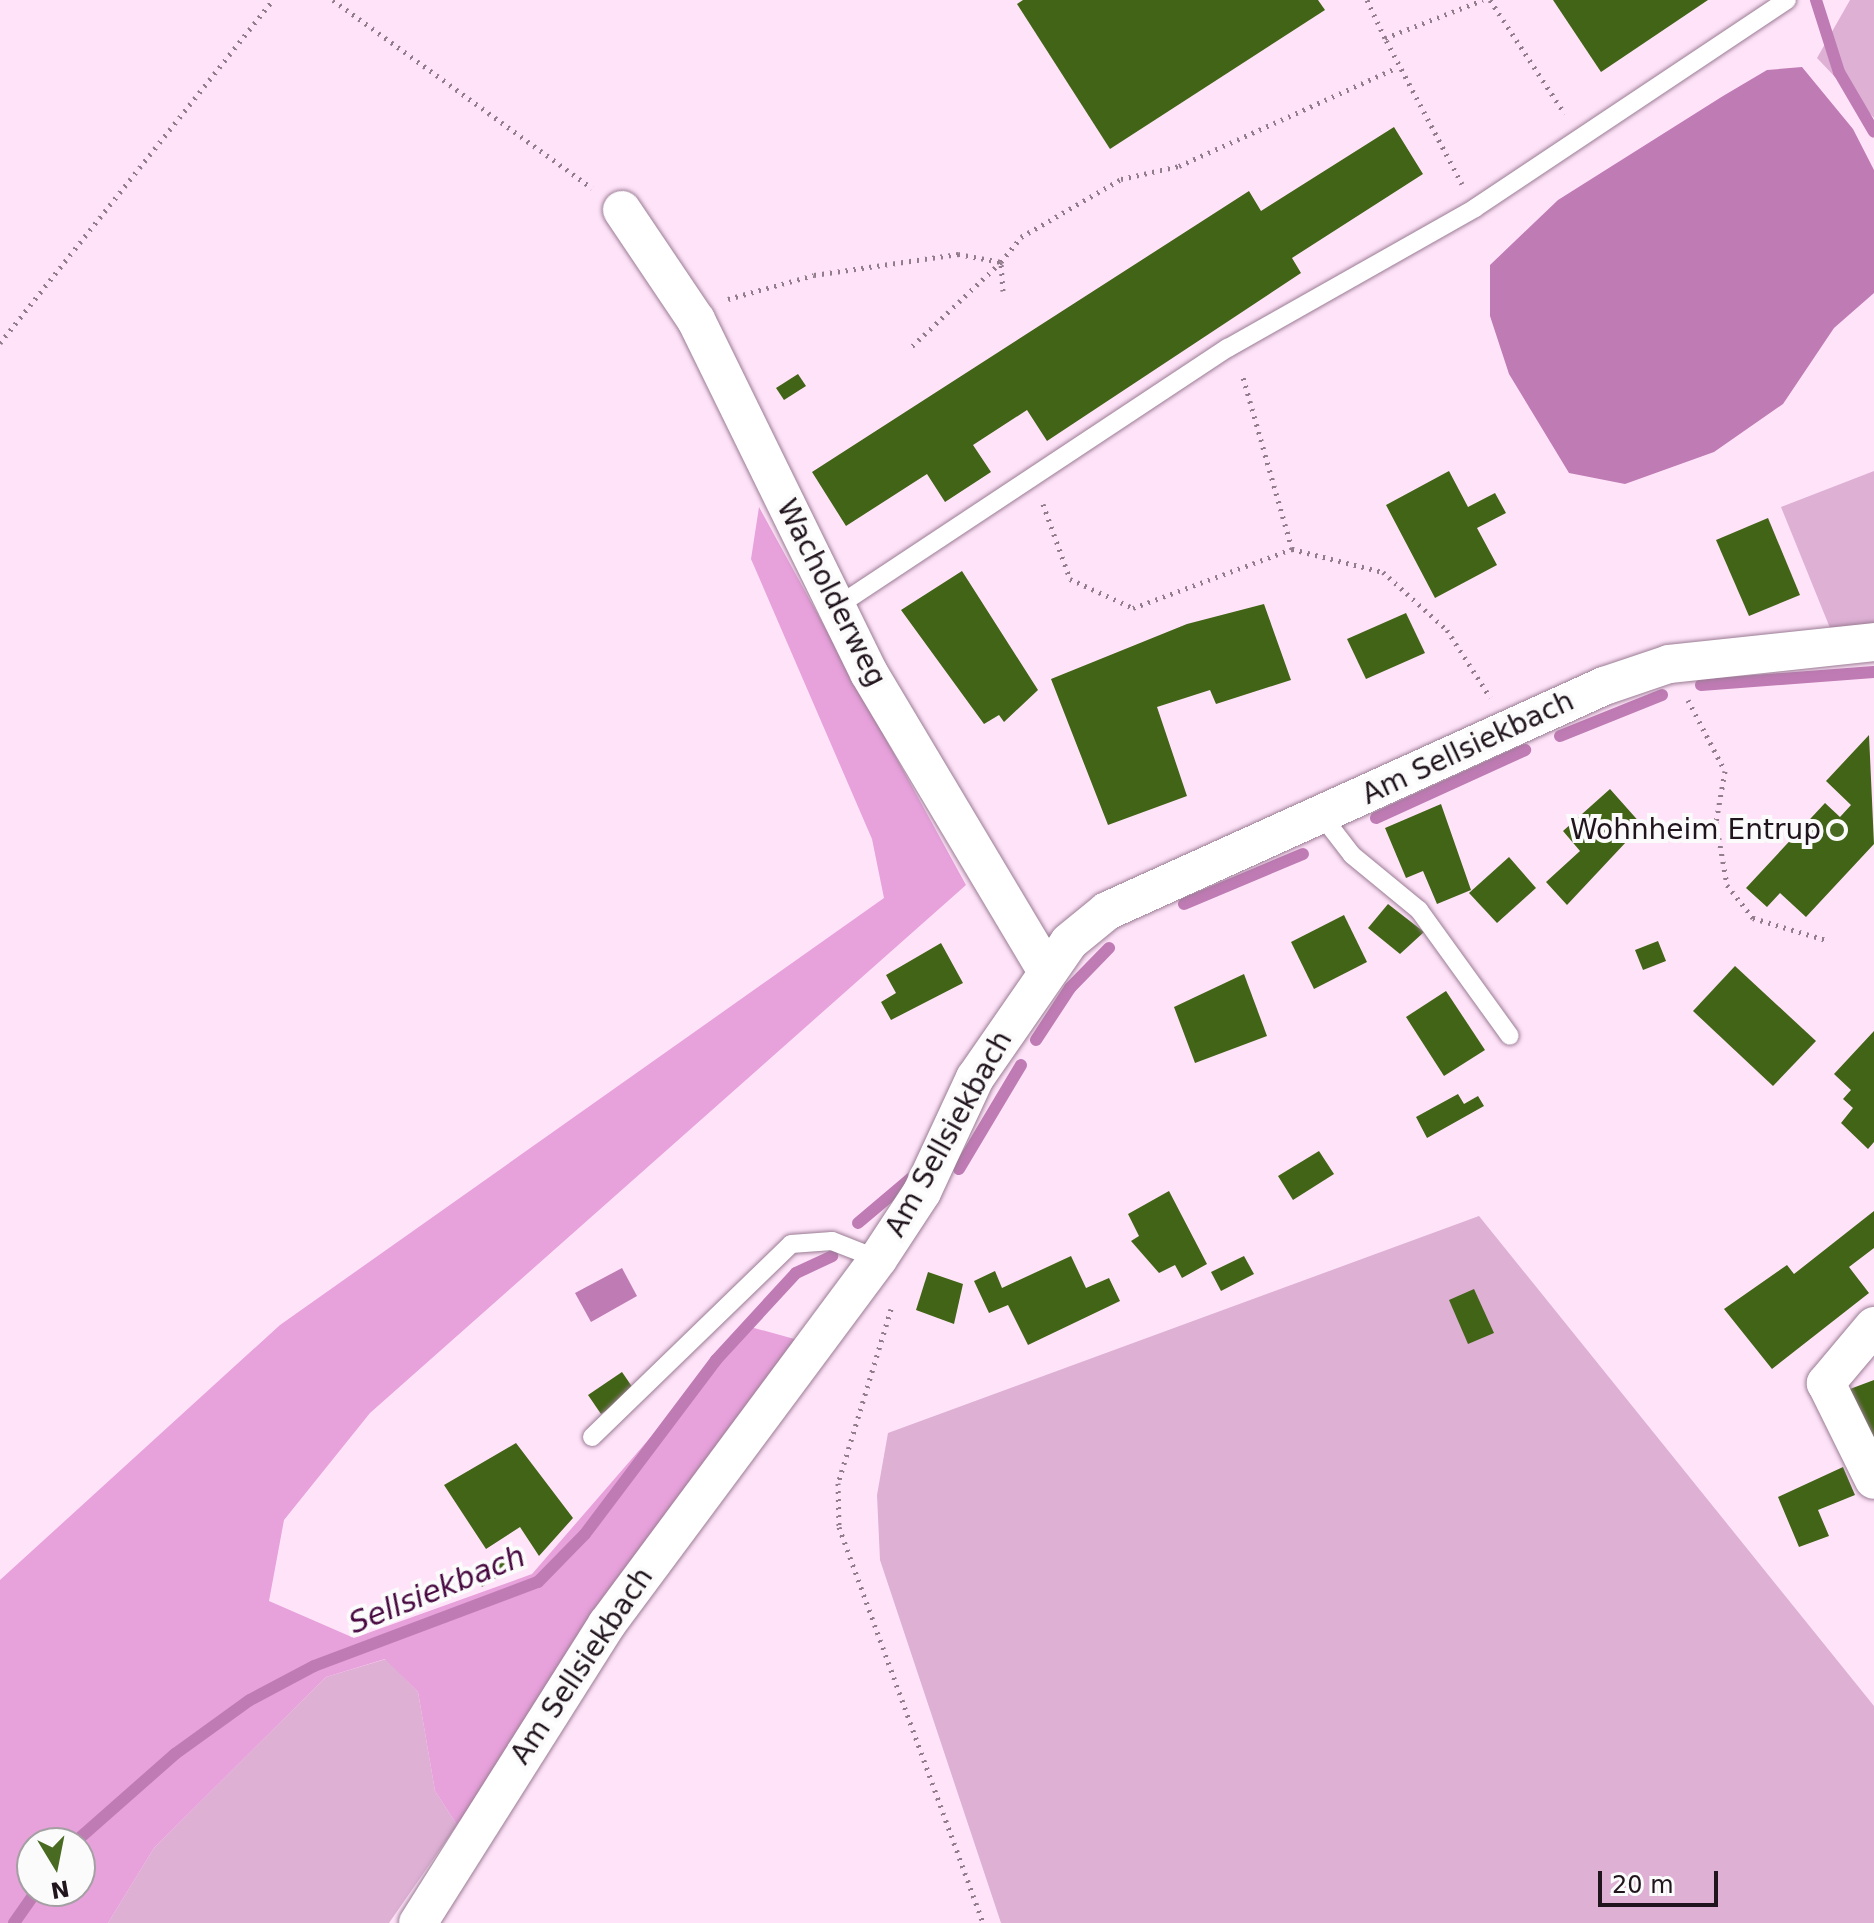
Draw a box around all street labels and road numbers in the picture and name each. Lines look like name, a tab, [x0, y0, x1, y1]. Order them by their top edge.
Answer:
street label: Wacholderweg	[769, 494, 893, 692]
street label: Am Sellsiekbach	[1357, 684, 1579, 812]
street label: Am Sellsiekbach	[879, 1025, 1019, 1243]
street label: Am Sellsiekbach	[504, 1561, 660, 1771]

